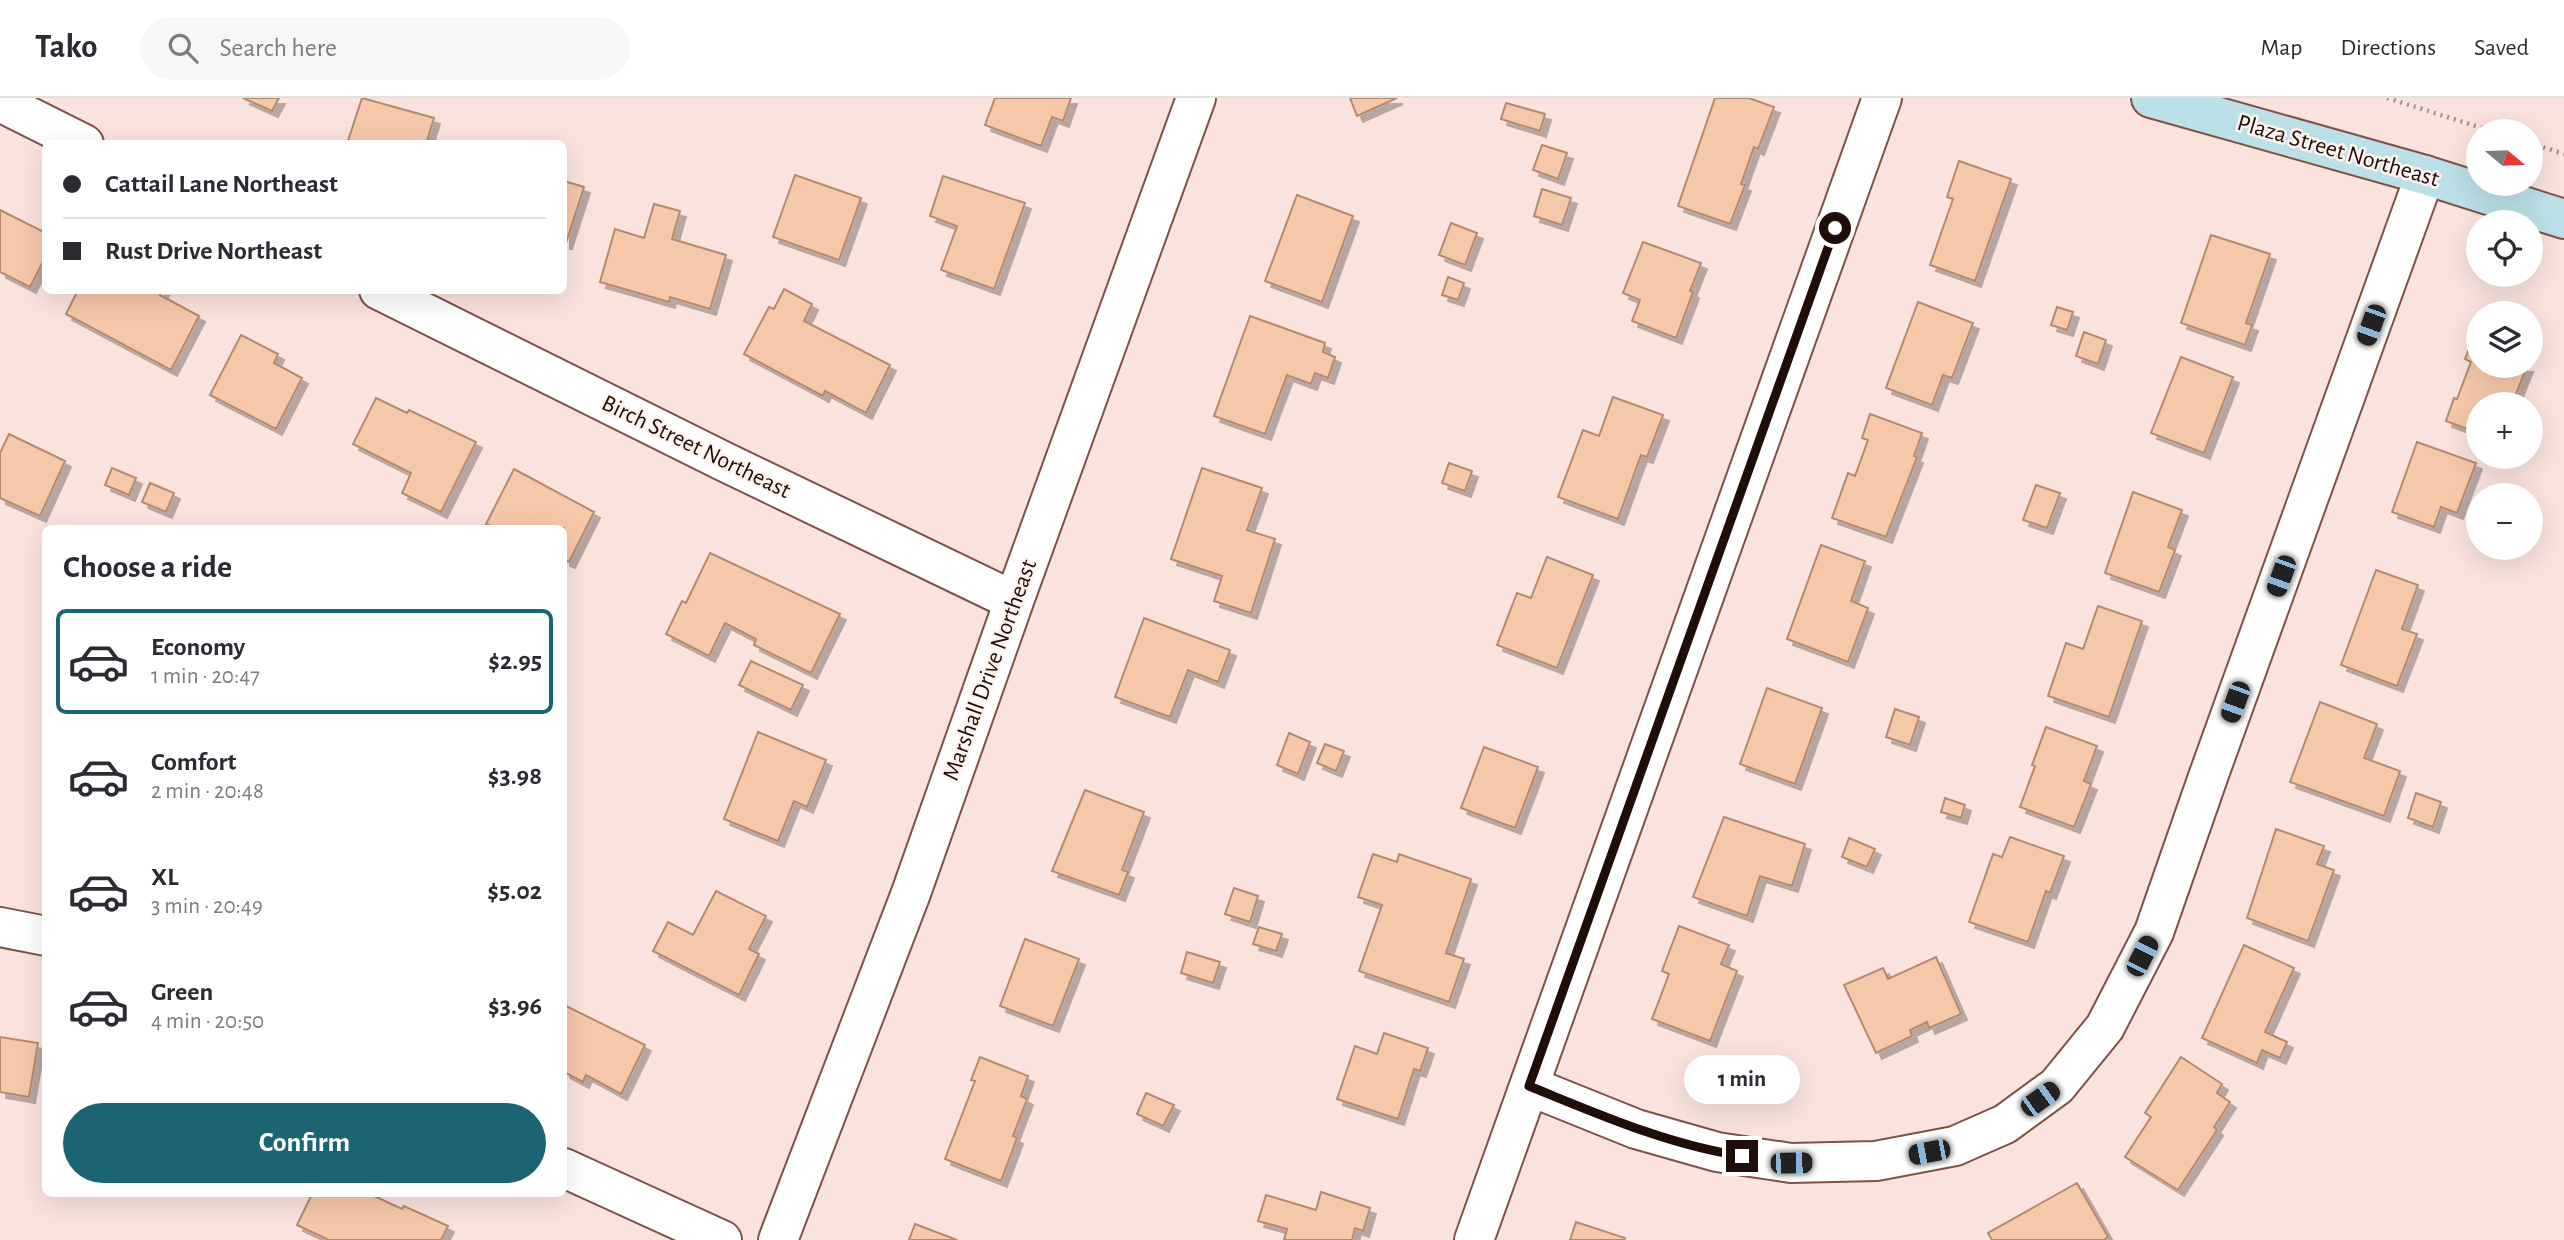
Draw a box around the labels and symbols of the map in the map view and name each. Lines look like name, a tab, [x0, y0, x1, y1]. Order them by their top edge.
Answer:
street label: Plaza Street Northeast	[2234, 111, 2442, 191]
north arrow	[2466, 119, 2543, 196]
route start	[1819, 212, 1851, 244]
car	[2354, 302, 2389, 348]
street label: Birch Street Northeast	[598, 391, 794, 503]
car	[2264, 553, 2299, 599]
street label: Marshall Drive Northeast	[939, 556, 1041, 784]
car	[2218, 679, 2253, 725]
car	[2124, 933, 2161, 979]
callout: 1 min	[1684, 1054, 1800, 1104]
car	[2017, 1078, 2064, 1120]
car	[1907, 1138, 1952, 1166]
route end	[1726, 1140, 1758, 1172]
car	[1770, 1152, 1813, 1174]

